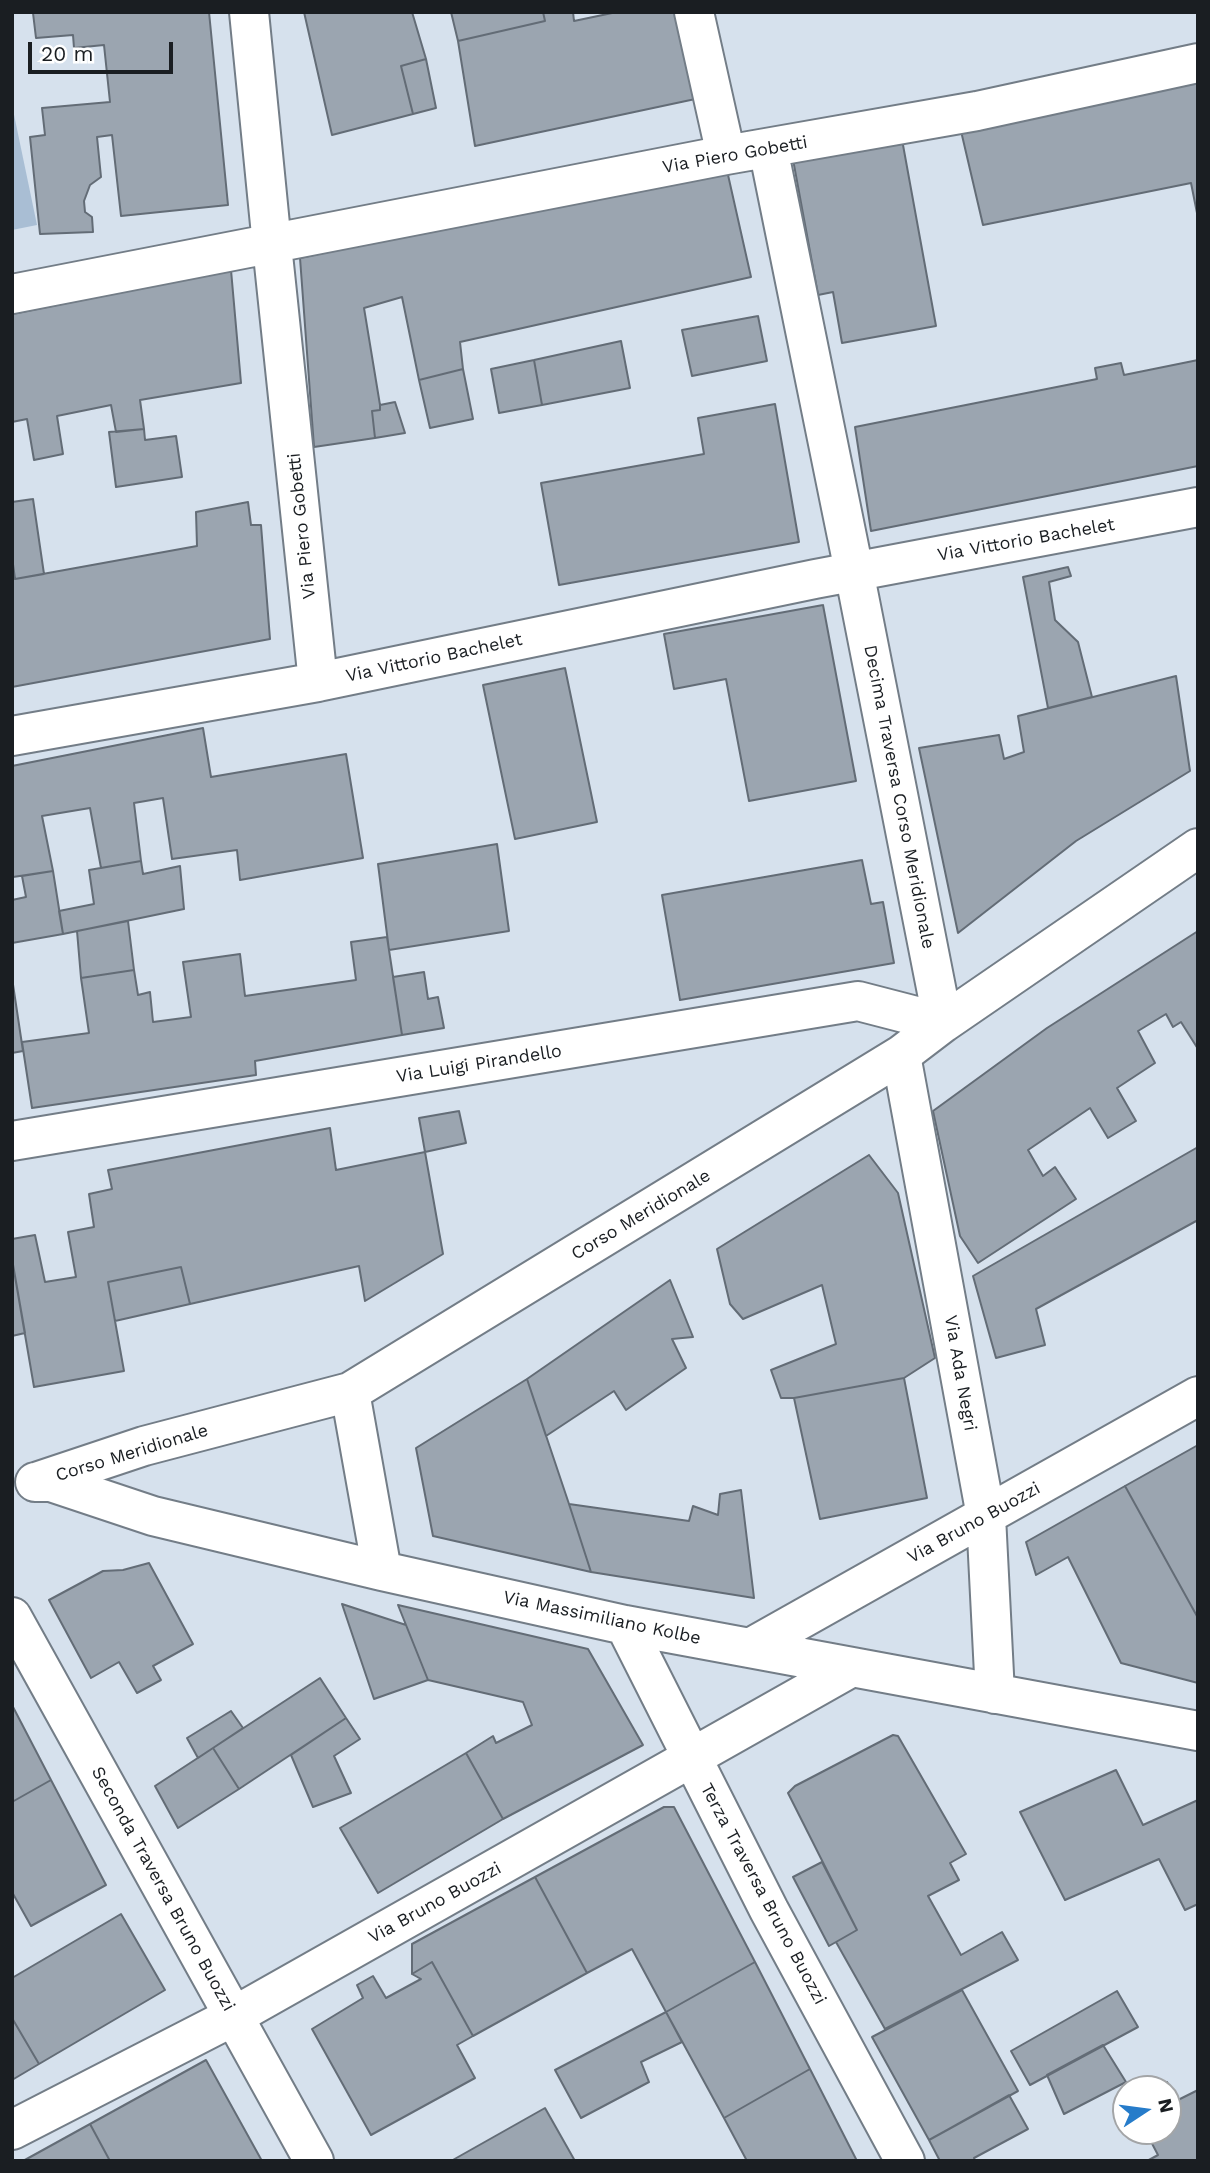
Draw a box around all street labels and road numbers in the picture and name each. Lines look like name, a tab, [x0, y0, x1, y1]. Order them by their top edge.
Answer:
street label: Via Piero Gobetti	[661, 132, 809, 178]
street label: Via Piero Gobetti	[284, 452, 320, 600]
street label: Via Vittorio Bachelet	[936, 514, 1116, 566]
street label: Via Vittorio Bachelet	[344, 629, 524, 687]
street label: Decima Traversa Corso Meridionale	[859, 643, 939, 951]
street label: Via Luigi Pirandello	[395, 1040, 563, 1088]
street label: Corso Meridionale	[568, 1165, 714, 1265]
street label: Via Ada Negri	[939, 1313, 981, 1433]
street label: Corso Meridionale	[53, 1420, 211, 1486]
street label: Via Bruno Buozzi	[904, 1478, 1044, 1568]
street label: Via Massimiliano Kolbe	[501, 1586, 703, 1650]
street label: Seconda Traversa Bruno Buozzi	[87, 1763, 239, 2015]
street label: Terza Traversa Bruno Buozzi	[695, 1780, 831, 2008]
street label: Via Bruno Buozzi	[365, 1858, 505, 1948]

